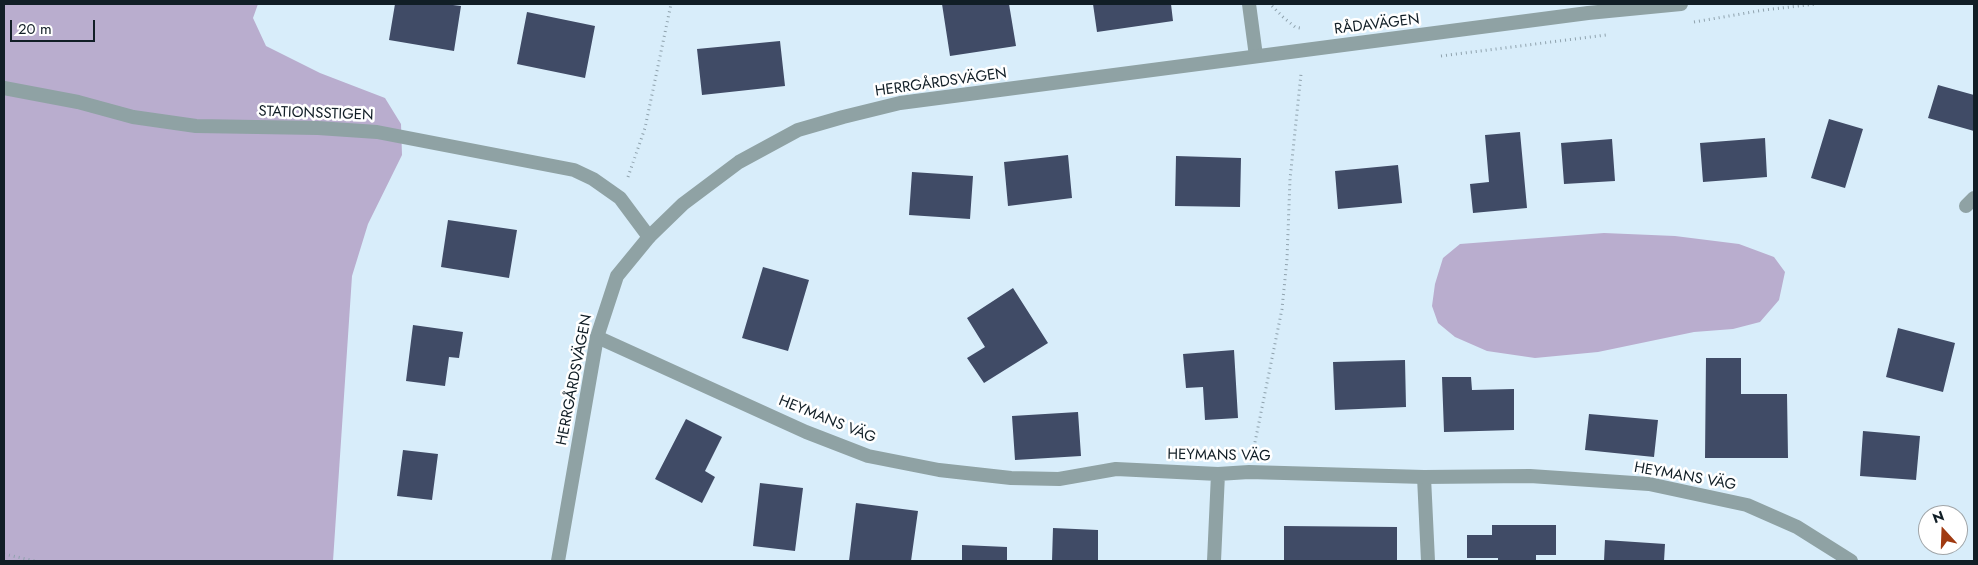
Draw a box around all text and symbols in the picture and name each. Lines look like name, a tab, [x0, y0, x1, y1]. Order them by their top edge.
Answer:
scale bar	[12, 10, 98, 42]
street label: RÅDAVÄGEN	[1333, 11, 1421, 39]
text: 20 m	[18, 18, 52, 40]
street label: HERRGÅRDSVÄGEN	[874, 65, 1008, 101]
street label: STATIONSSTIGEN	[258, 103, 374, 125]
street label: HERRGÅRDSVÄGEN	[553, 313, 597, 447]
street label: HEYMANS VÄG	[776, 392, 878, 448]
street label: HEYMANS VÄG	[1167, 446, 1271, 466]
street label: HEYMANS VÄG	[1633, 459, 1737, 495]
north arrow	[1918, 505, 1968, 555]
text: N	[1930, 506, 1947, 528]

